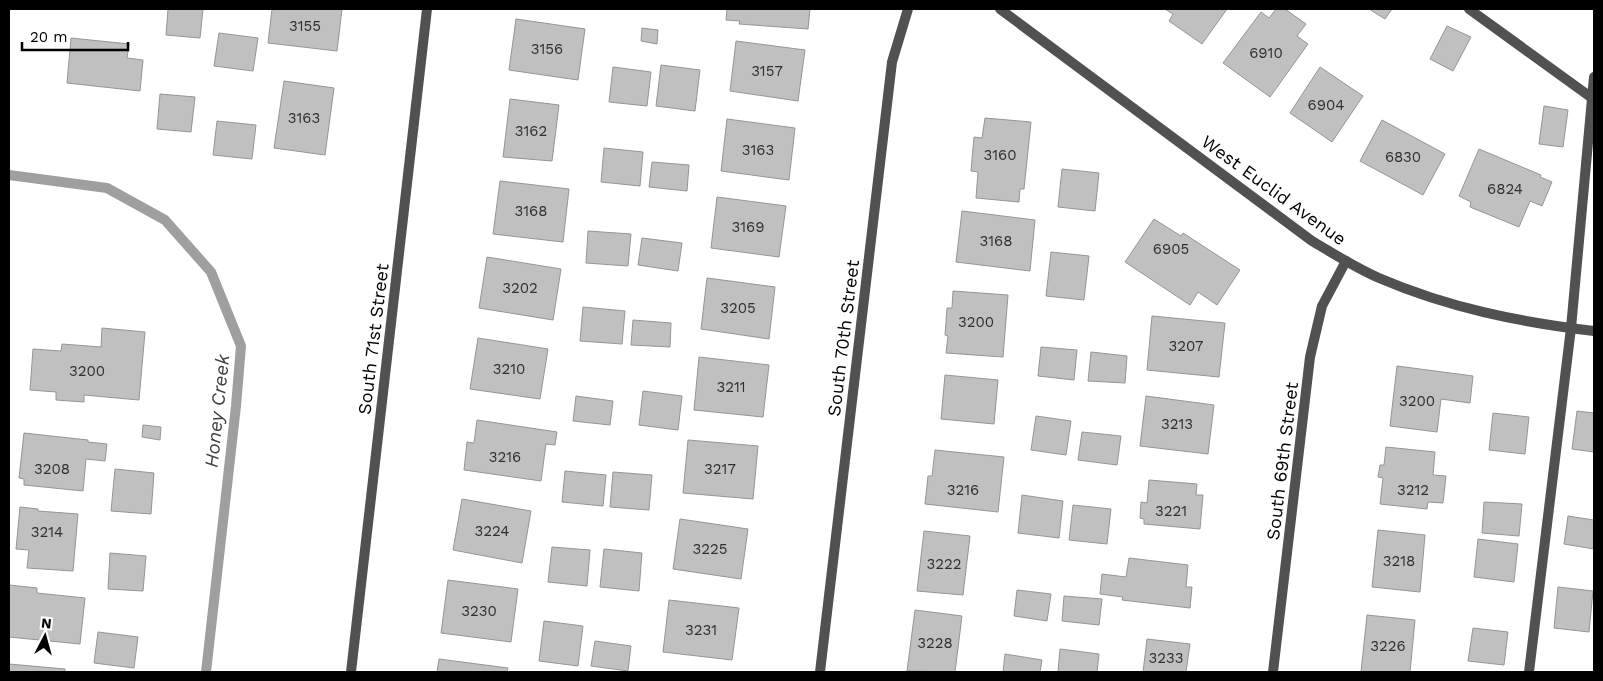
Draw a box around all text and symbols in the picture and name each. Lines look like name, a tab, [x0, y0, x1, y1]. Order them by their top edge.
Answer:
house number: 3155	[289, 17, 321, 35]
scale bar	[22, 20, 129, 52]
text: 20 m	[30, 28, 68, 46]
house number: 3156	[531, 40, 563, 58]
house number: 6910	[1249, 44, 1283, 62]
house number: 3157	[751, 62, 783, 80]
house number: 6904	[1308, 96, 1344, 114]
house number: 3163	[288, 109, 320, 127]
house number: 3162	[515, 122, 547, 140]
street label: West Euclid Avenue	[1198, 131, 1350, 249]
house number: 3163	[742, 141, 774, 159]
house number: 3160	[983, 146, 1017, 164]
house number: 6830	[1385, 148, 1421, 166]
house number: 6824	[1487, 180, 1523, 198]
house number: 3168	[515, 202, 547, 220]
house number: 3169	[732, 218, 764, 236]
house number: 3168	[980, 232, 1012, 250]
house number: 6905	[1153, 240, 1189, 258]
street label: South 70th Street	[823, 258, 863, 417]
street label: South 71st Street	[353, 262, 393, 416]
house number: 3202	[502, 279, 538, 297]
house number: 3205	[720, 299, 756, 317]
house number: 3200	[958, 313, 994, 331]
house number: 3207	[1169, 337, 1203, 355]
water label: Honey Creek	[200, 353, 234, 469]
house number: 3210	[493, 360, 525, 378]
house number: 3200	[69, 362, 105, 380]
house number: 3211	[716, 378, 746, 396]
street label: South 69th Street	[1262, 380, 1302, 541]
house number: 3200	[1399, 392, 1435, 410]
house number: 3213	[1161, 415, 1193, 433]
house number: 3216	[489, 448, 521, 466]
house number: 3208	[34, 460, 70, 478]
house number: 3217	[704, 460, 736, 478]
house number: 3216	[947, 481, 979, 499]
house number: 3212	[1397, 481, 1429, 499]
house number: 3221	[1155, 502, 1187, 520]
house number: 3224	[475, 522, 509, 540]
house number: 3214	[31, 523, 63, 541]
house number: 3225	[693, 540, 727, 558]
house number: 3218	[1383, 552, 1415, 570]
house number: 3222	[927, 555, 961, 573]
house number: 3230	[461, 602, 497, 620]
north arrow	[20, 611, 70, 661]
text: N	[40, 615, 52, 632]
house number: 3231	[685, 621, 717, 639]
house number: 3228	[917, 634, 953, 652]
house number: 3226	[1370, 637, 1406, 655]
house number: 3233	[1149, 649, 1183, 667]

